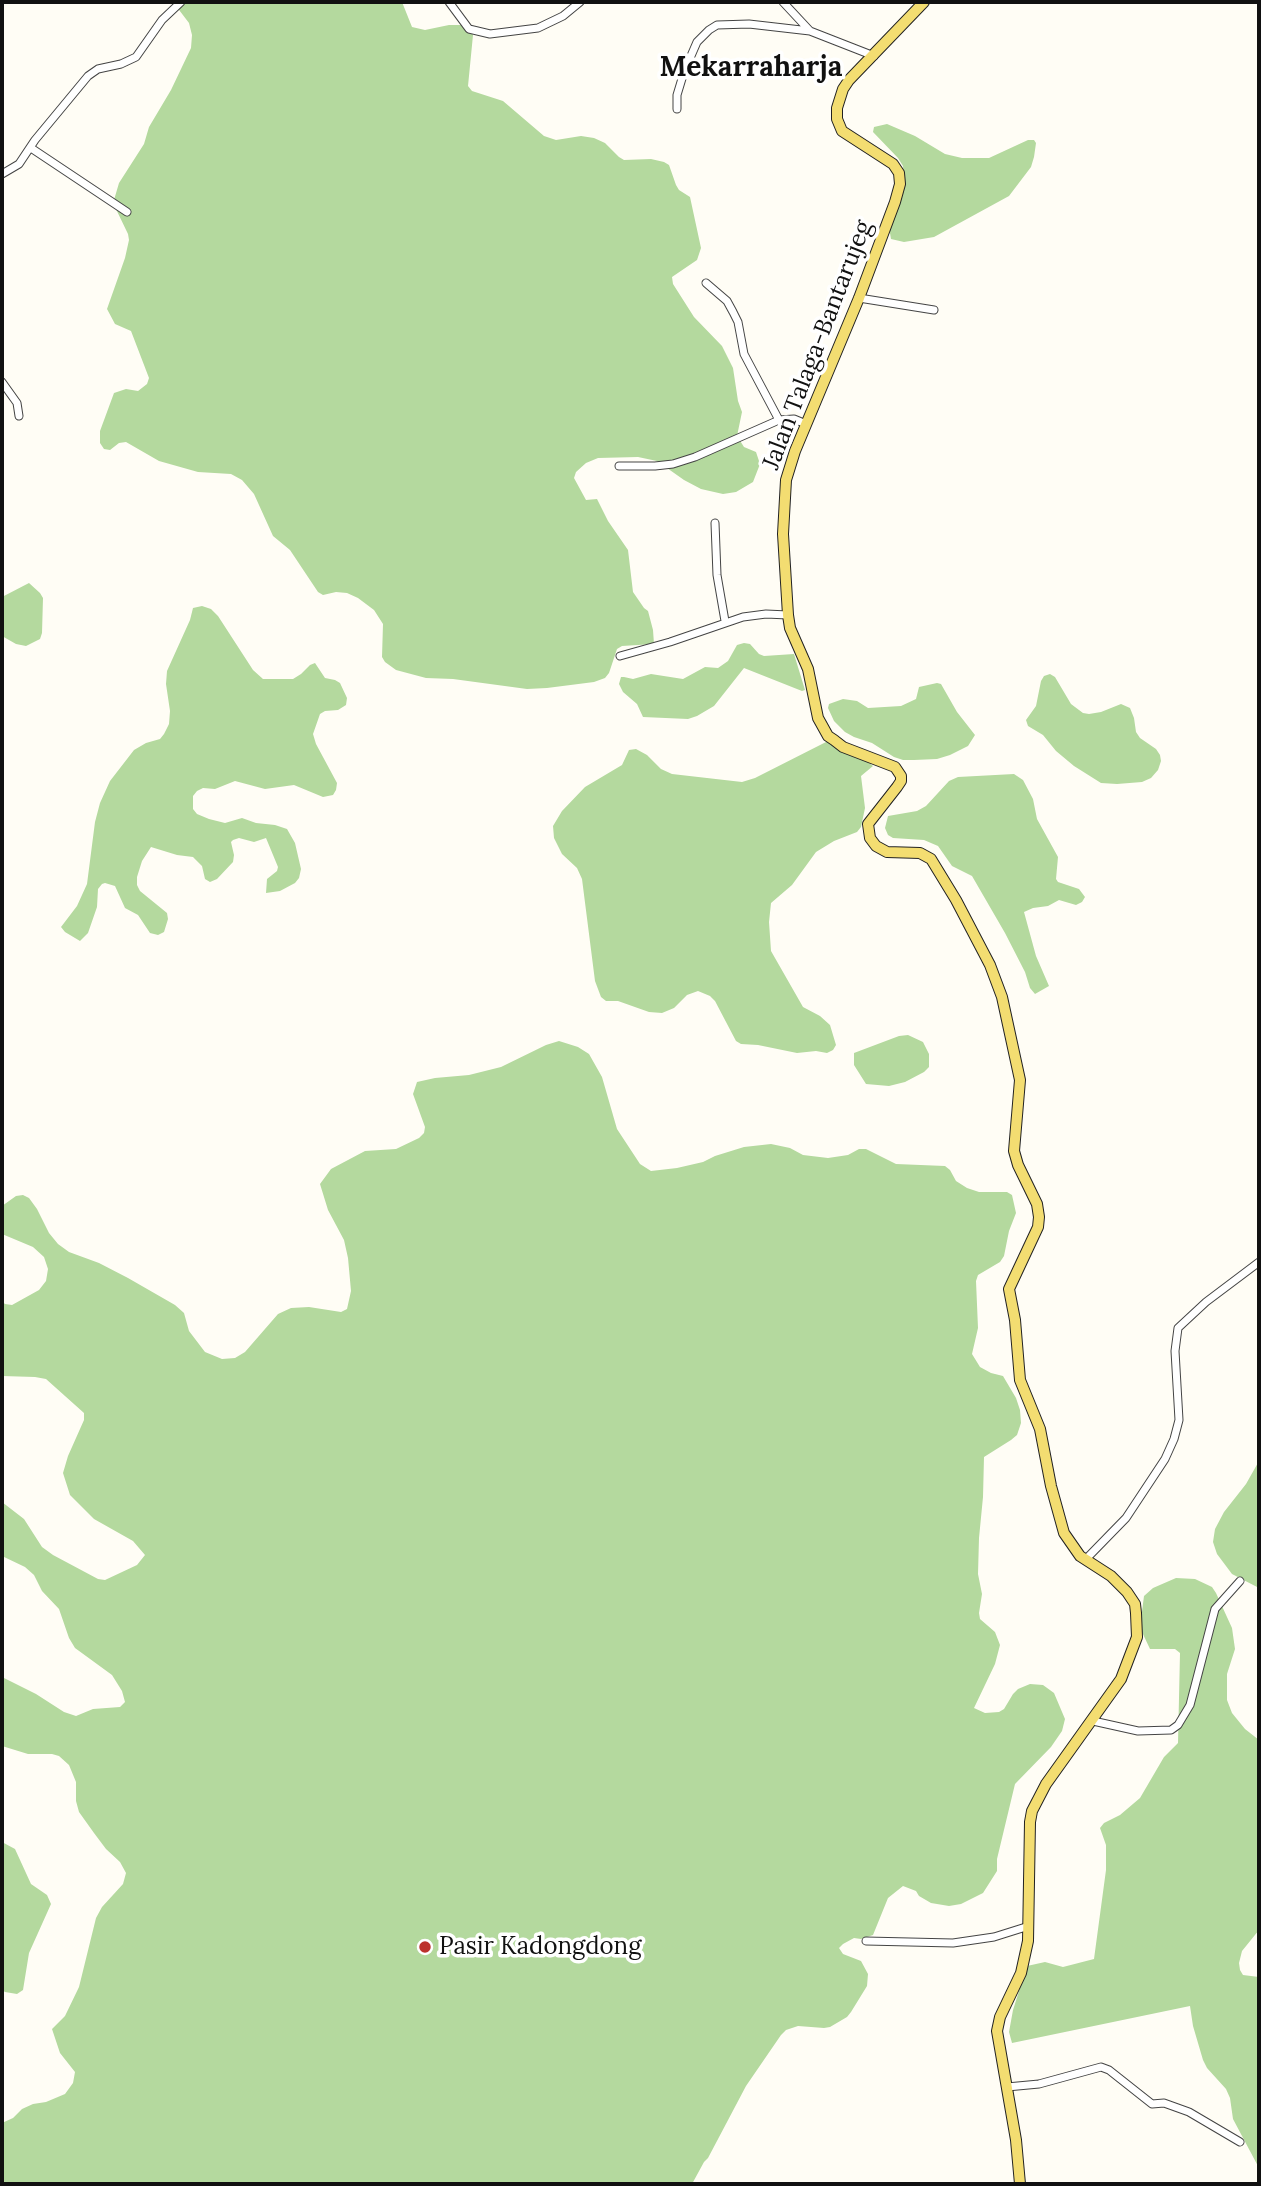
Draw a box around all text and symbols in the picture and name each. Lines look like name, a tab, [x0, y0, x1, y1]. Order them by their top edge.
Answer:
district label: Mekarraharja	[660, 51, 842, 85]
street label: Jalan Talaga-Bantarujeg	[757, 216, 879, 474]
place label: Pasir Kadongdong	[439, 1933, 641, 1961]
marker: Pasir Kadongdong	[417, 1939, 433, 1955]

